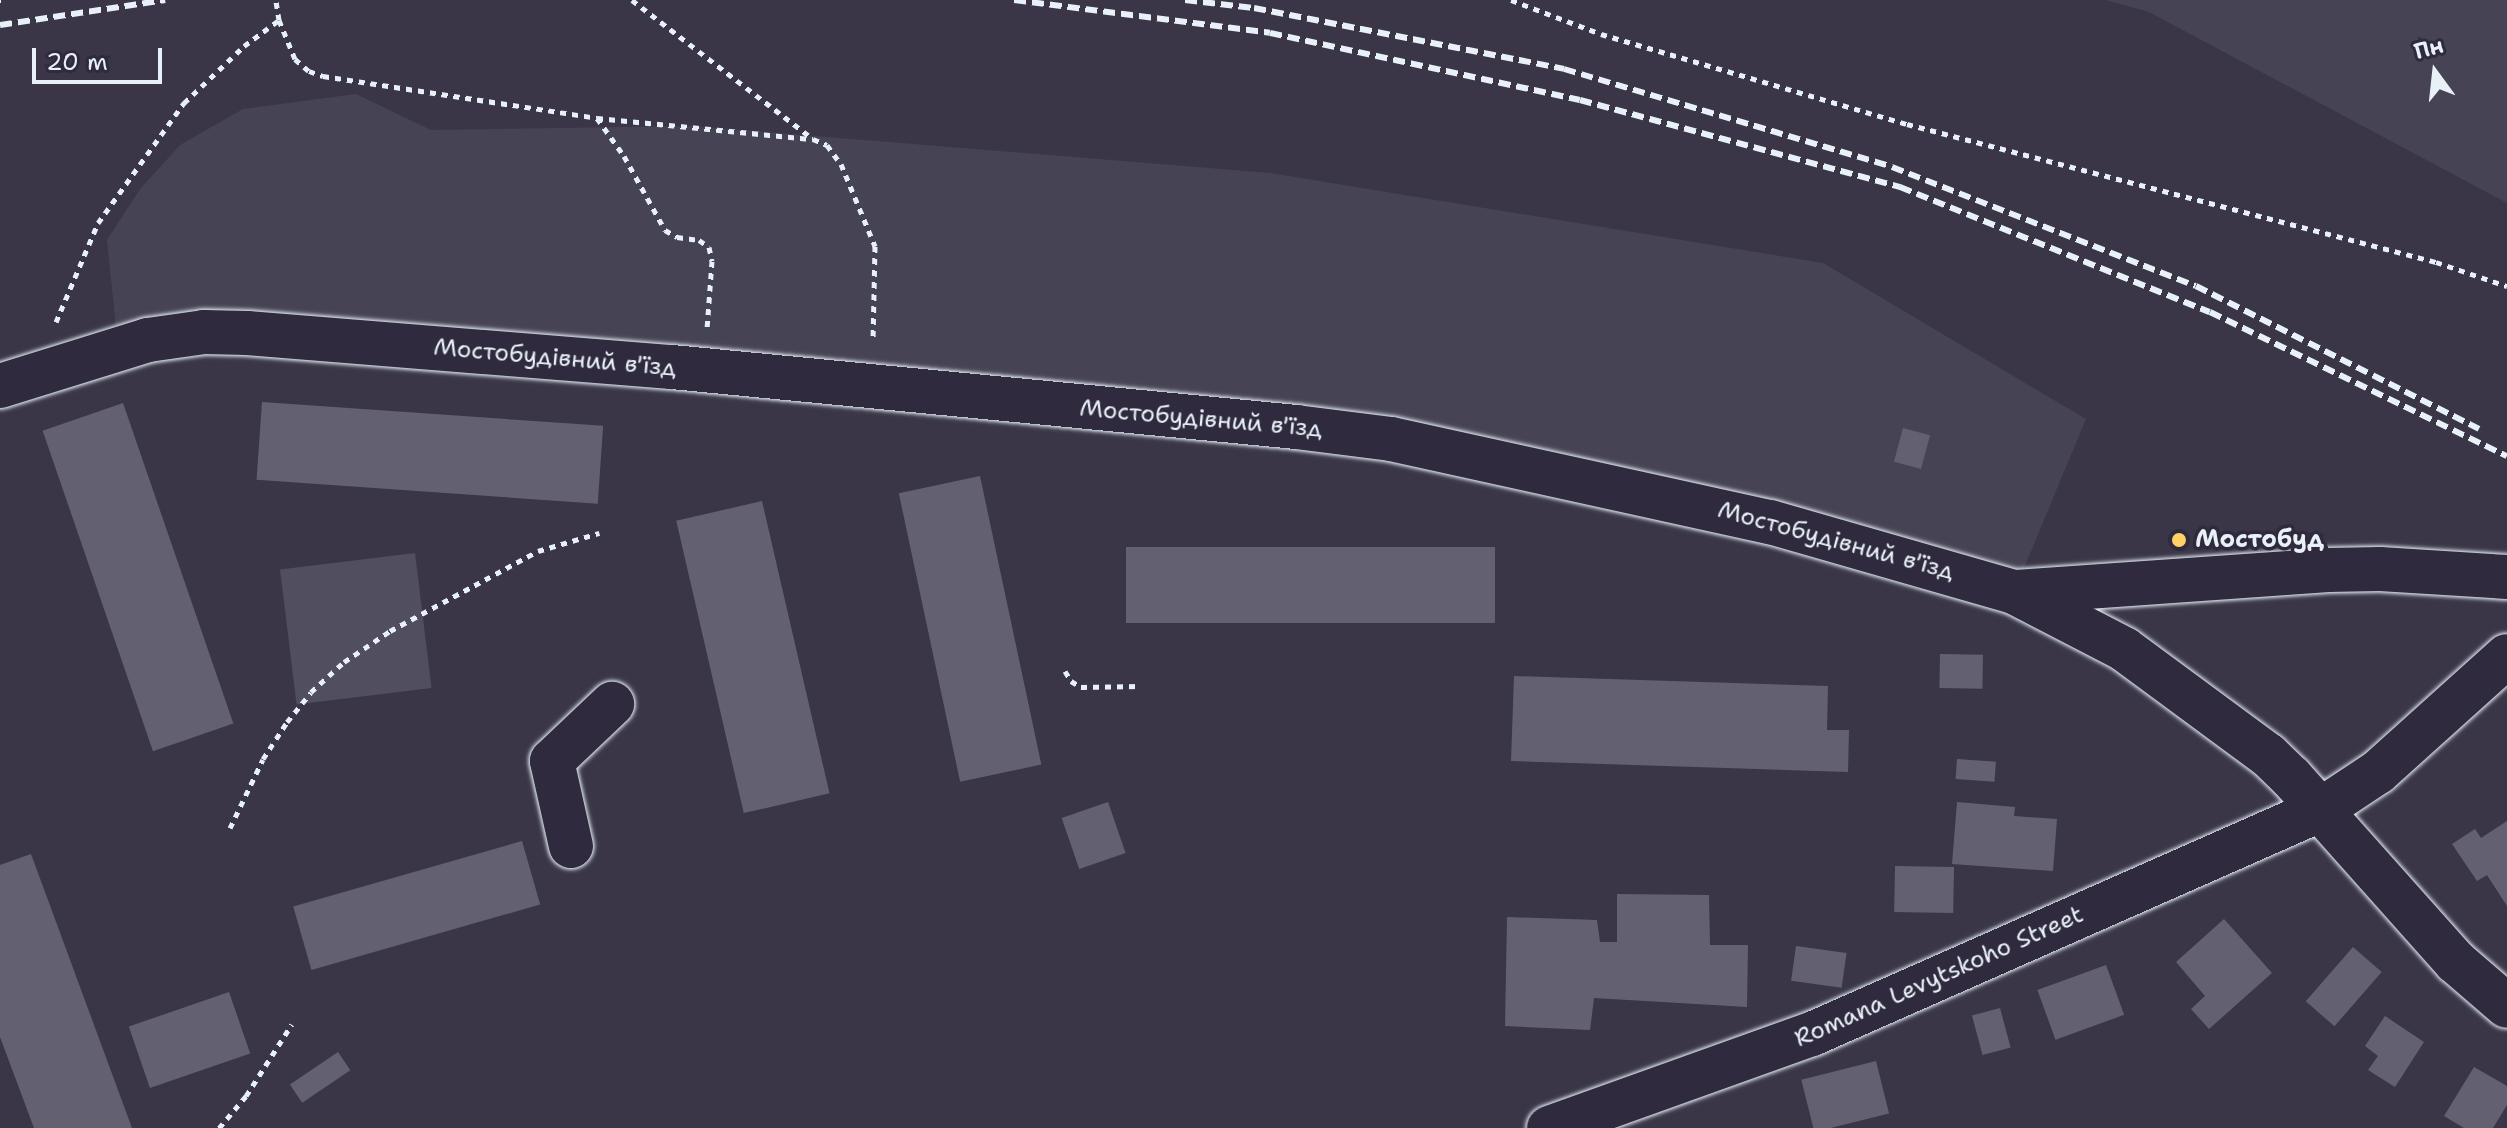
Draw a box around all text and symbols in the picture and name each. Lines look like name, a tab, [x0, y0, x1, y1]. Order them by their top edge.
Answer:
text: Пн	[2411, 31, 2446, 66]
scale bar	[36, 32, 166, 82]
north arrow	[2395, 32, 2475, 112]
text: 20 m	[46, 46, 108, 78]
street label: Мостобудівний в'їзд	[433, 333, 677, 383]
street label: Мостобудівний в'їзд	[1079, 394, 1323, 444]
street label: Мостобудівний в'їзд	[1715, 496, 1957, 586]
place label: Мостобуд	[2195, 526, 2324, 554]
marker: Мостобуд	[2170, 531, 2188, 549]
street label: Romana Levytskoho Street	[1790, 900, 2088, 1054]

